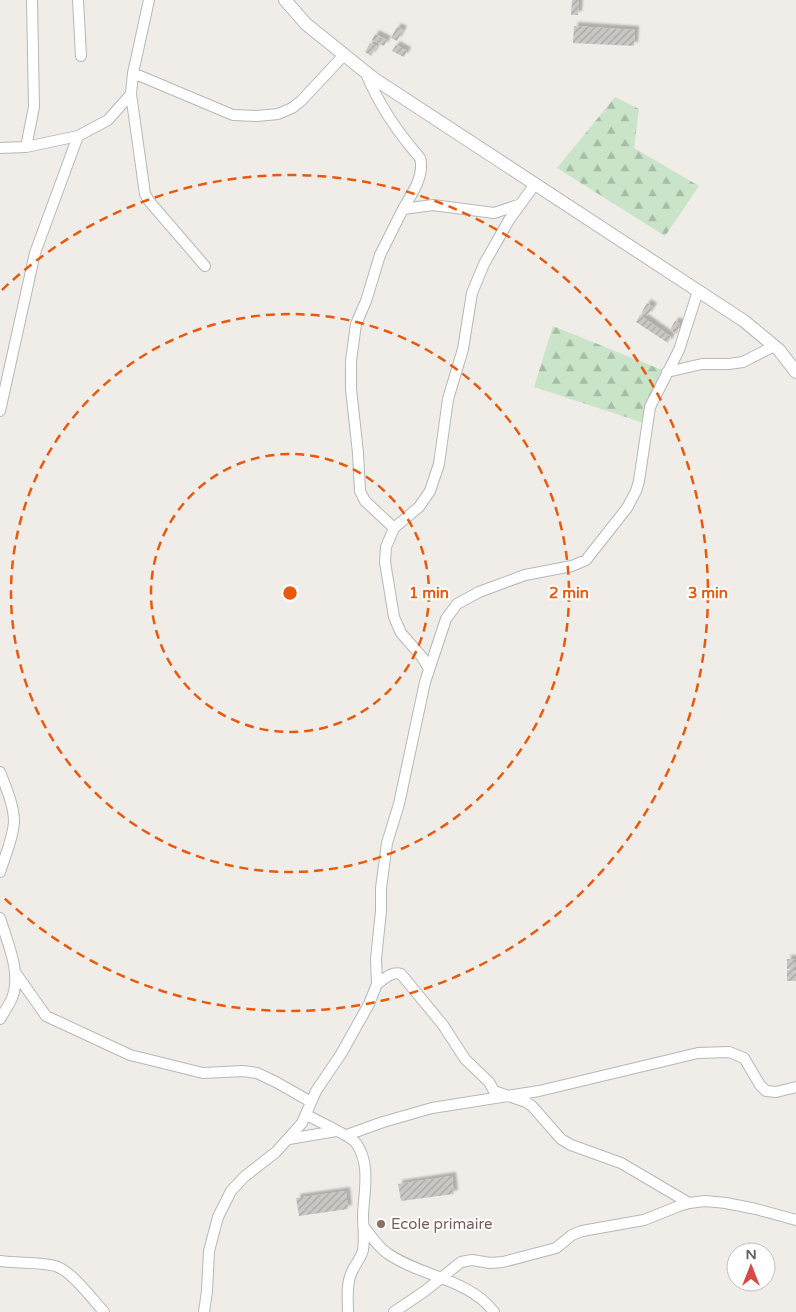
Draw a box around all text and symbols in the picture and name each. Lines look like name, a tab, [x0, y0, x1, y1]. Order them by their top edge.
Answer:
centre of rings	[281, 584, 299, 602]
text: 1 min	[409, 584, 449, 602]
text: 2 min	[549, 584, 589, 602]
text: 3 min	[688, 584, 728, 602]
place label: Ecole primaire	[391, 1215, 492, 1233]
marker: Ecole primaire	[375, 1218, 387, 1230]
north arrow	[726, 1242, 776, 1292]
text: N	[745, 1246, 757, 1263]

